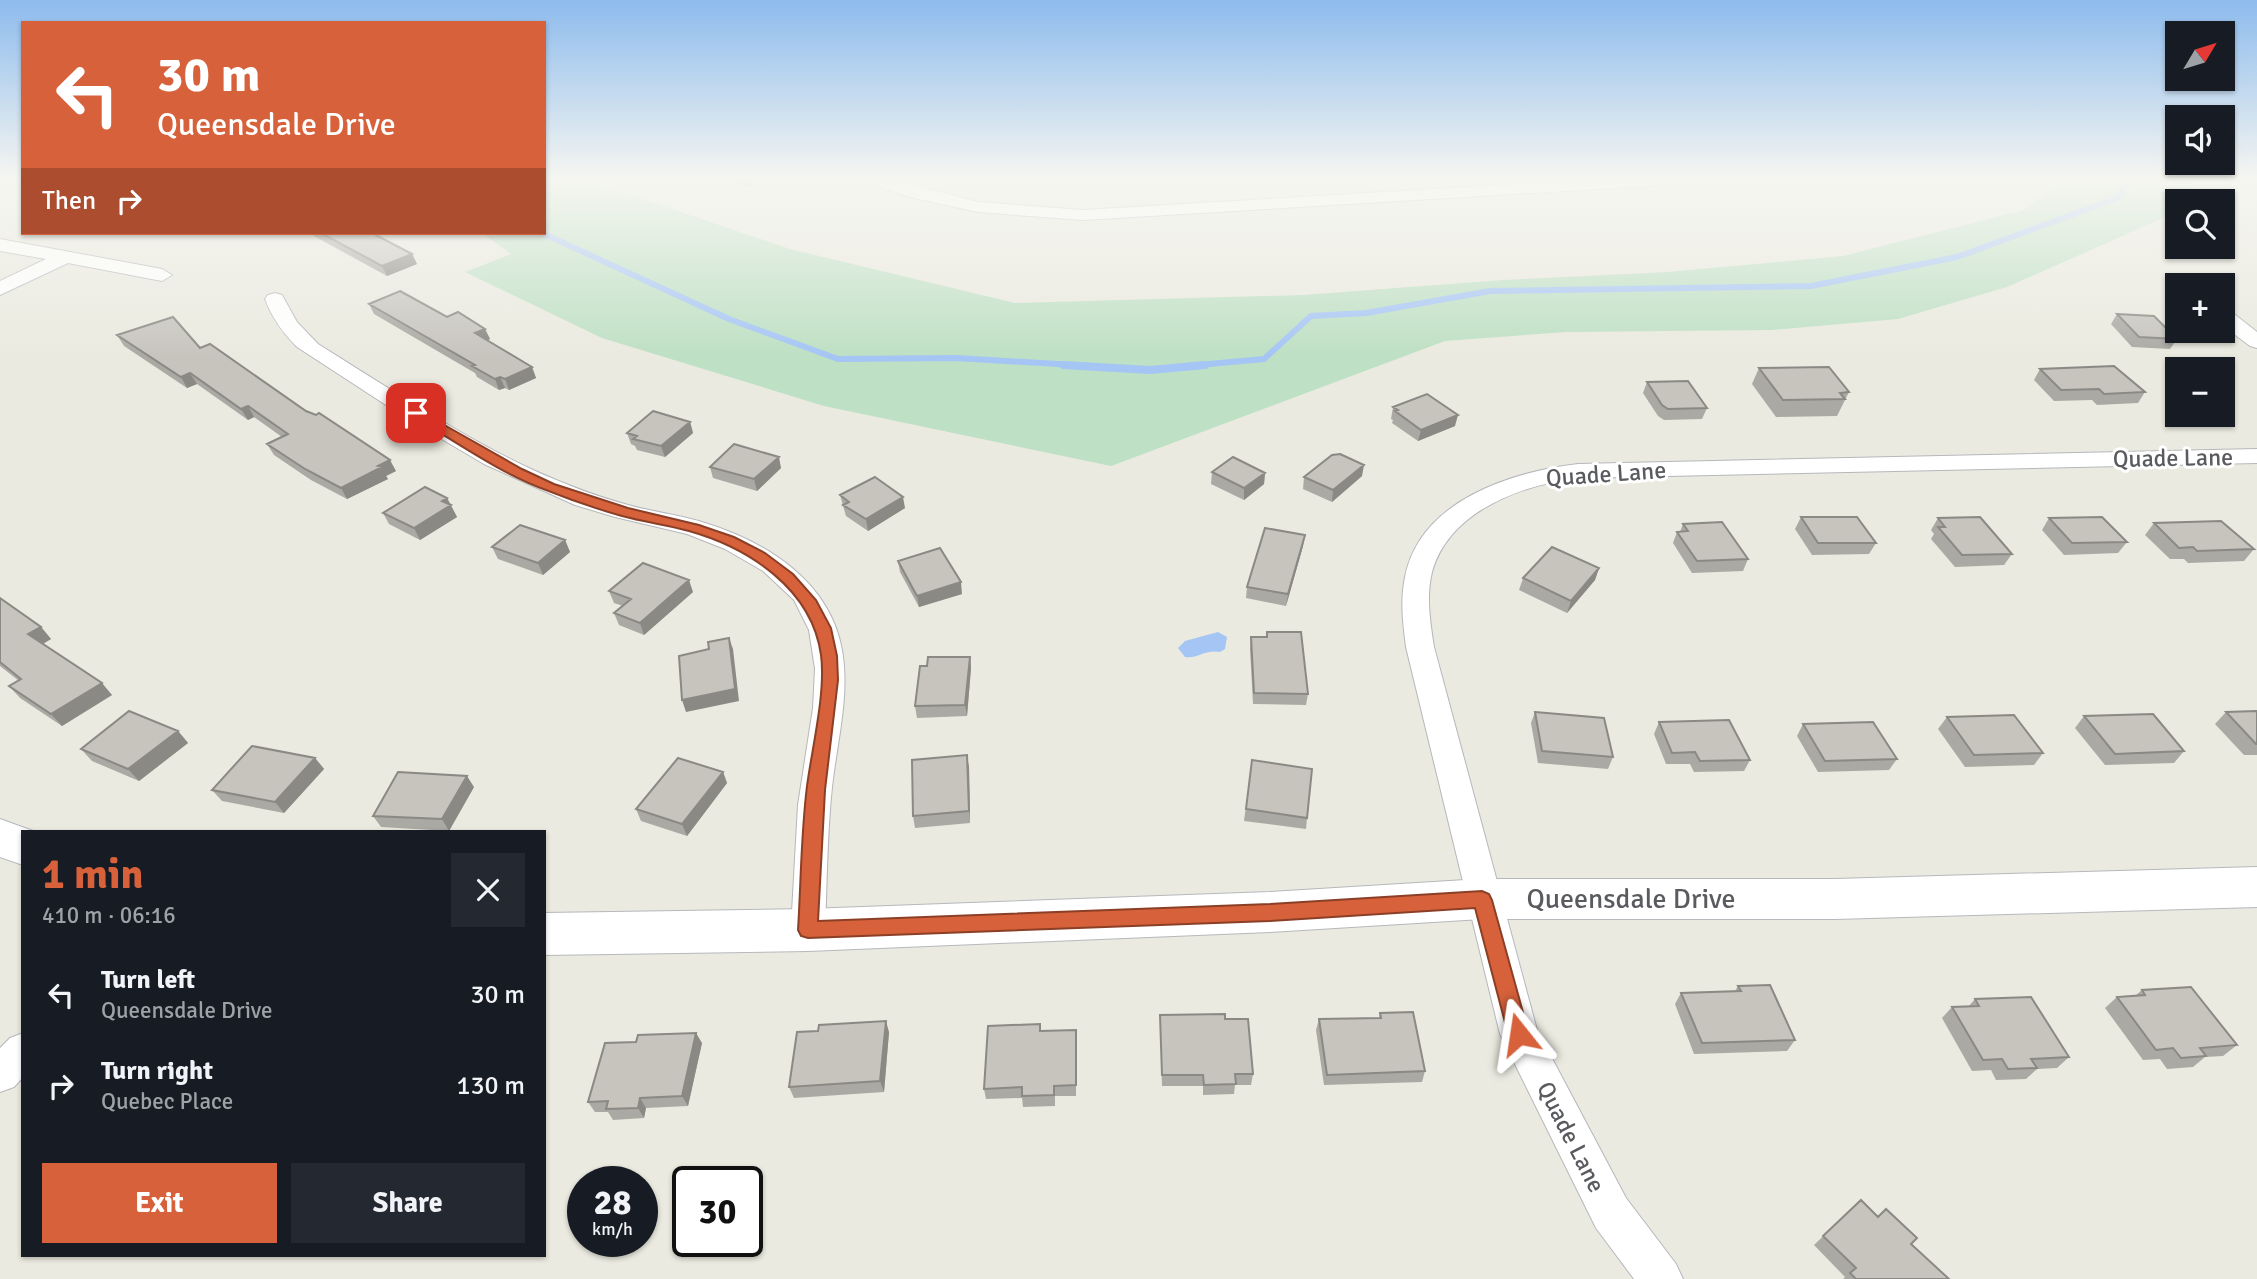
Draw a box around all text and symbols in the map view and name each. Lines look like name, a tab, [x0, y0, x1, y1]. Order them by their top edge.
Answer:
north arrow	[2165, 21, 2235, 91]
map controls	[2165, 21, 2235, 427]
text: 30 m	[157, 45, 260, 105]
icon: left	[42, 49, 133, 140]
text: Queensdale Drive	[157, 105, 396, 144]
button: sound	[2165, 105, 2235, 175]
icon: right	[110, 182, 148, 220]
text: Then	[42, 185, 96, 217]
button: search	[2165, 189, 2235, 259]
button: +	[2165, 273, 2235, 343]
button: −	[2165, 357, 2235, 427]
pin	[386, 383, 446, 443]
icon: arrive	[397, 394, 435, 432]
street label: Quade Lane	[2113, 442, 2233, 474]
street label: Quade Lane	[1545, 455, 1667, 493]
text: 1 min	[42, 849, 143, 900]
button: close	[451, 853, 525, 927]
street label: Queensdale Drive	[1527, 882, 1735, 916]
text: 410 m · 06:16	[42, 901, 176, 930]
text: Turn left	[101, 964, 195, 996]
icon: left	[42, 976, 80, 1014]
text: 30 m	[470, 979, 525, 1011]
text: Queensdale Drive	[101, 996, 273, 1025]
position arrow	[1482, 997, 1556, 1071]
text: Turn right	[101, 1055, 213, 1087]
icon: right	[42, 1067, 80, 1105]
text: 130 m	[456, 1070, 525, 1102]
street label: Quade Lane	[1530, 1077, 1612, 1197]
text: Quebec Place	[101, 1087, 233, 1116]
button: Exit	[42, 1163, 277, 1243]
button: Share	[291, 1163, 525, 1243]
speed limit sign: 30	[672, 1166, 763, 1257]
text: 28	[594, 1181, 631, 1224]
text: km/h	[592, 1218, 633, 1240]

